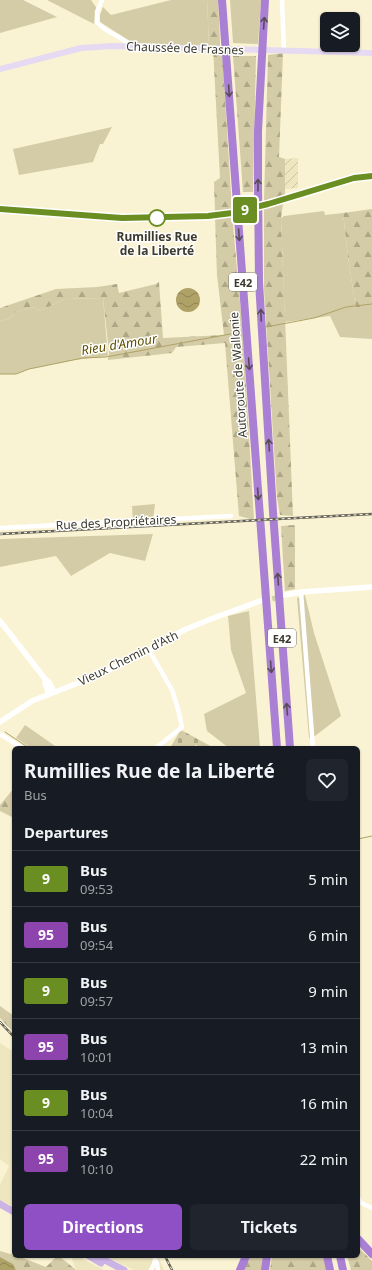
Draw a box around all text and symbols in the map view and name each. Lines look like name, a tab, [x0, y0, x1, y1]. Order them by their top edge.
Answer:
map controls	[320, 12, 360, 52]
button: layers	[320, 12, 360, 52]
one-way arrow	[260, 17, 267, 30]
street label: Chaussée de Frasnes	[126, 37, 244, 59]
one-way arrow	[226, 84, 233, 97]
one-way arrow	[254, 179, 262, 192]
line badge: 9	[232, 197, 258, 223]
text: 9	[241, 200, 249, 219]
marker: Rumillies Rue de la Liberté	[148, 209, 166, 227]
place label: Rumillies Rue de la Liberté	[117, 228, 197, 259]
one-way arrow	[236, 228, 243, 241]
road number: E42	[229, 273, 257, 291]
one-way arrow	[257, 309, 265, 322]
street label: Autoroute de Wallonie	[225, 311, 251, 438]
water label: Rieu d'Amour	[80, 329, 159, 359]
one-way arrow	[246, 357, 253, 370]
one-way arrow	[265, 439, 272, 452]
one-way arrow	[255, 487, 262, 500]
street label: Rue des Propriétaires	[55, 510, 177, 534]
one-way arrow	[274, 573, 281, 586]
street label: Vieux Chemin d'Ath	[75, 626, 181, 690]
road number: E42	[268, 629, 296, 647]
one-way arrow	[268, 660, 275, 673]
one-way arrow	[284, 703, 291, 716]
text: Rumillies Rue de la Liberté	[24, 758, 275, 784]
button: heart	[306, 759, 348, 801]
text: Bus	[24, 786, 47, 804]
text: Departures	[24, 822, 108, 842]
text: Bus	[80, 860, 107, 880]
text: 9	[42, 869, 50, 888]
text: 5 min	[308, 869, 348, 889]
text: 09:53	[80, 880, 113, 898]
text: Bus	[80, 916, 107, 936]
text: 95	[38, 925, 54, 944]
text: 6 min	[308, 925, 348, 945]
text: 09:54	[80, 936, 113, 954]
text: Bus	[80, 972, 107, 992]
text: 9	[42, 981, 50, 1000]
text: 9 min	[308, 981, 348, 1001]
text: 09:57	[80, 992, 113, 1010]
text: Bus	[80, 1028, 107, 1048]
text: 95	[38, 1037, 54, 1056]
text: 13 min	[300, 1037, 348, 1057]
text: 10:01	[80, 1048, 113, 1066]
text: Bus	[80, 1084, 107, 1104]
text: 9	[42, 1093, 50, 1112]
text: 16 min	[300, 1093, 348, 1113]
text: 10:04	[80, 1104, 113, 1122]
text: Bus	[80, 1140, 107, 1160]
text: 95	[38, 1149, 54, 1168]
text: 22 min	[300, 1149, 348, 1169]
text: 10:10	[80, 1160, 113, 1178]
button: Directions	[24, 1204, 182, 1250]
button: Tickets	[190, 1204, 348, 1250]

